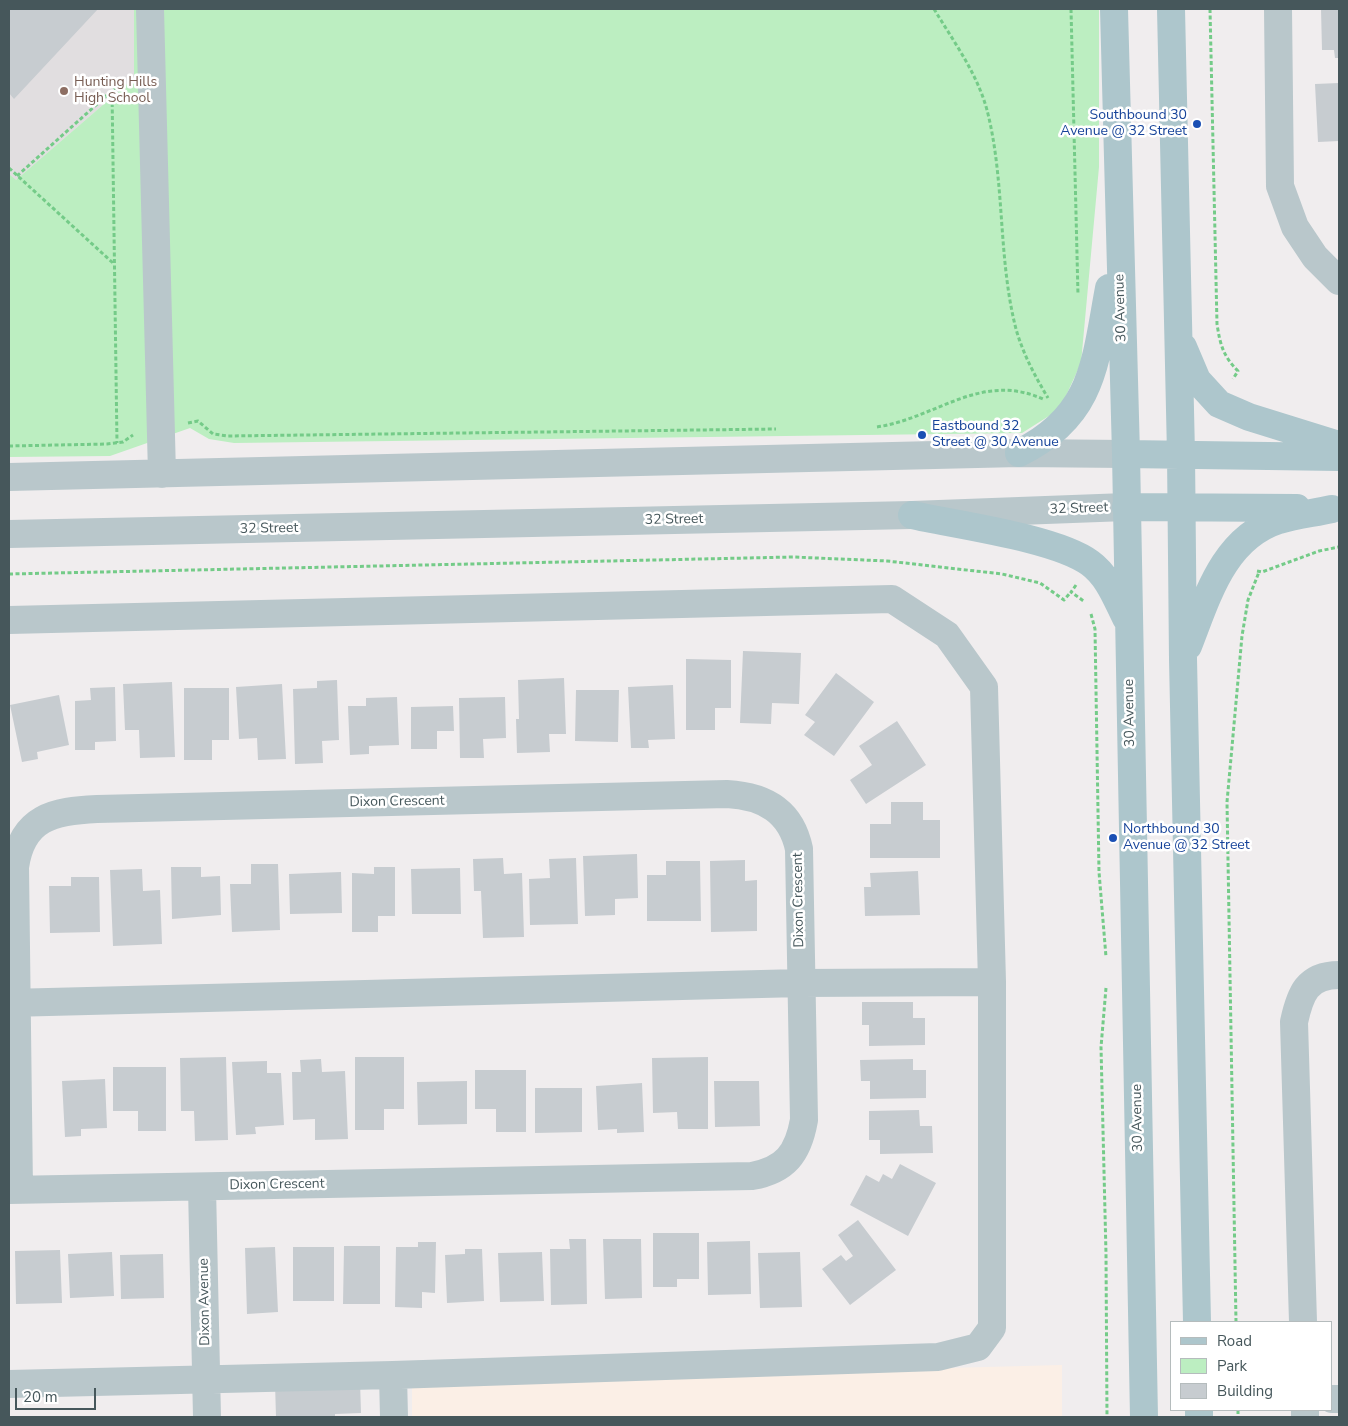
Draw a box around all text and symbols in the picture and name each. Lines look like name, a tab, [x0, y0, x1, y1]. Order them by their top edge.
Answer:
place label: Hunting Hills High School	[74, 75, 157, 108]
marker: Hunting Hills High School	[58, 85, 70, 97]
place label: Southbound 30 Avenue @ 32 Street	[1060, 108, 1187, 140]
marker: Southbound 30 Avenue @ 32 Street	[1191, 118, 1203, 130]
street label: 30 Avenue	[1111, 274, 1131, 342]
place label: Eastbound 32 Street @ 30 Avenue	[932, 419, 1059, 452]
marker: Eastbound 32 Street @ 30 Avenue	[916, 429, 928, 441]
street label: 32 Street	[1049, 500, 1109, 518]
street label: 32 Street	[645, 511, 703, 529]
street label: 32 Street	[240, 520, 298, 538]
street label: 30 Avenue	[1121, 679, 1139, 747]
street label: Dixon Crescent	[349, 793, 445, 811]
place label: Northbound 30 Avenue @ 32 Street	[1123, 822, 1250, 854]
marker: Northbound 30 Avenue @ 32 Street	[1107, 832, 1119, 844]
street label: Dixon Crescent	[790, 852, 808, 948]
street label: 30 Avenue	[1129, 1084, 1147, 1152]
street label: Dixon Crescent	[229, 1176, 325, 1194]
street label: Dixon Avenue	[196, 1258, 214, 1346]
legend	[1170, 1321, 1333, 1411]
text: Road	[1217, 1331, 1252, 1351]
text: Park	[1217, 1356, 1247, 1376]
scale bar	[18, 1378, 99, 1410]
text: Building	[1217, 1381, 1273, 1401]
text: 20 m	[23, 1387, 58, 1407]

